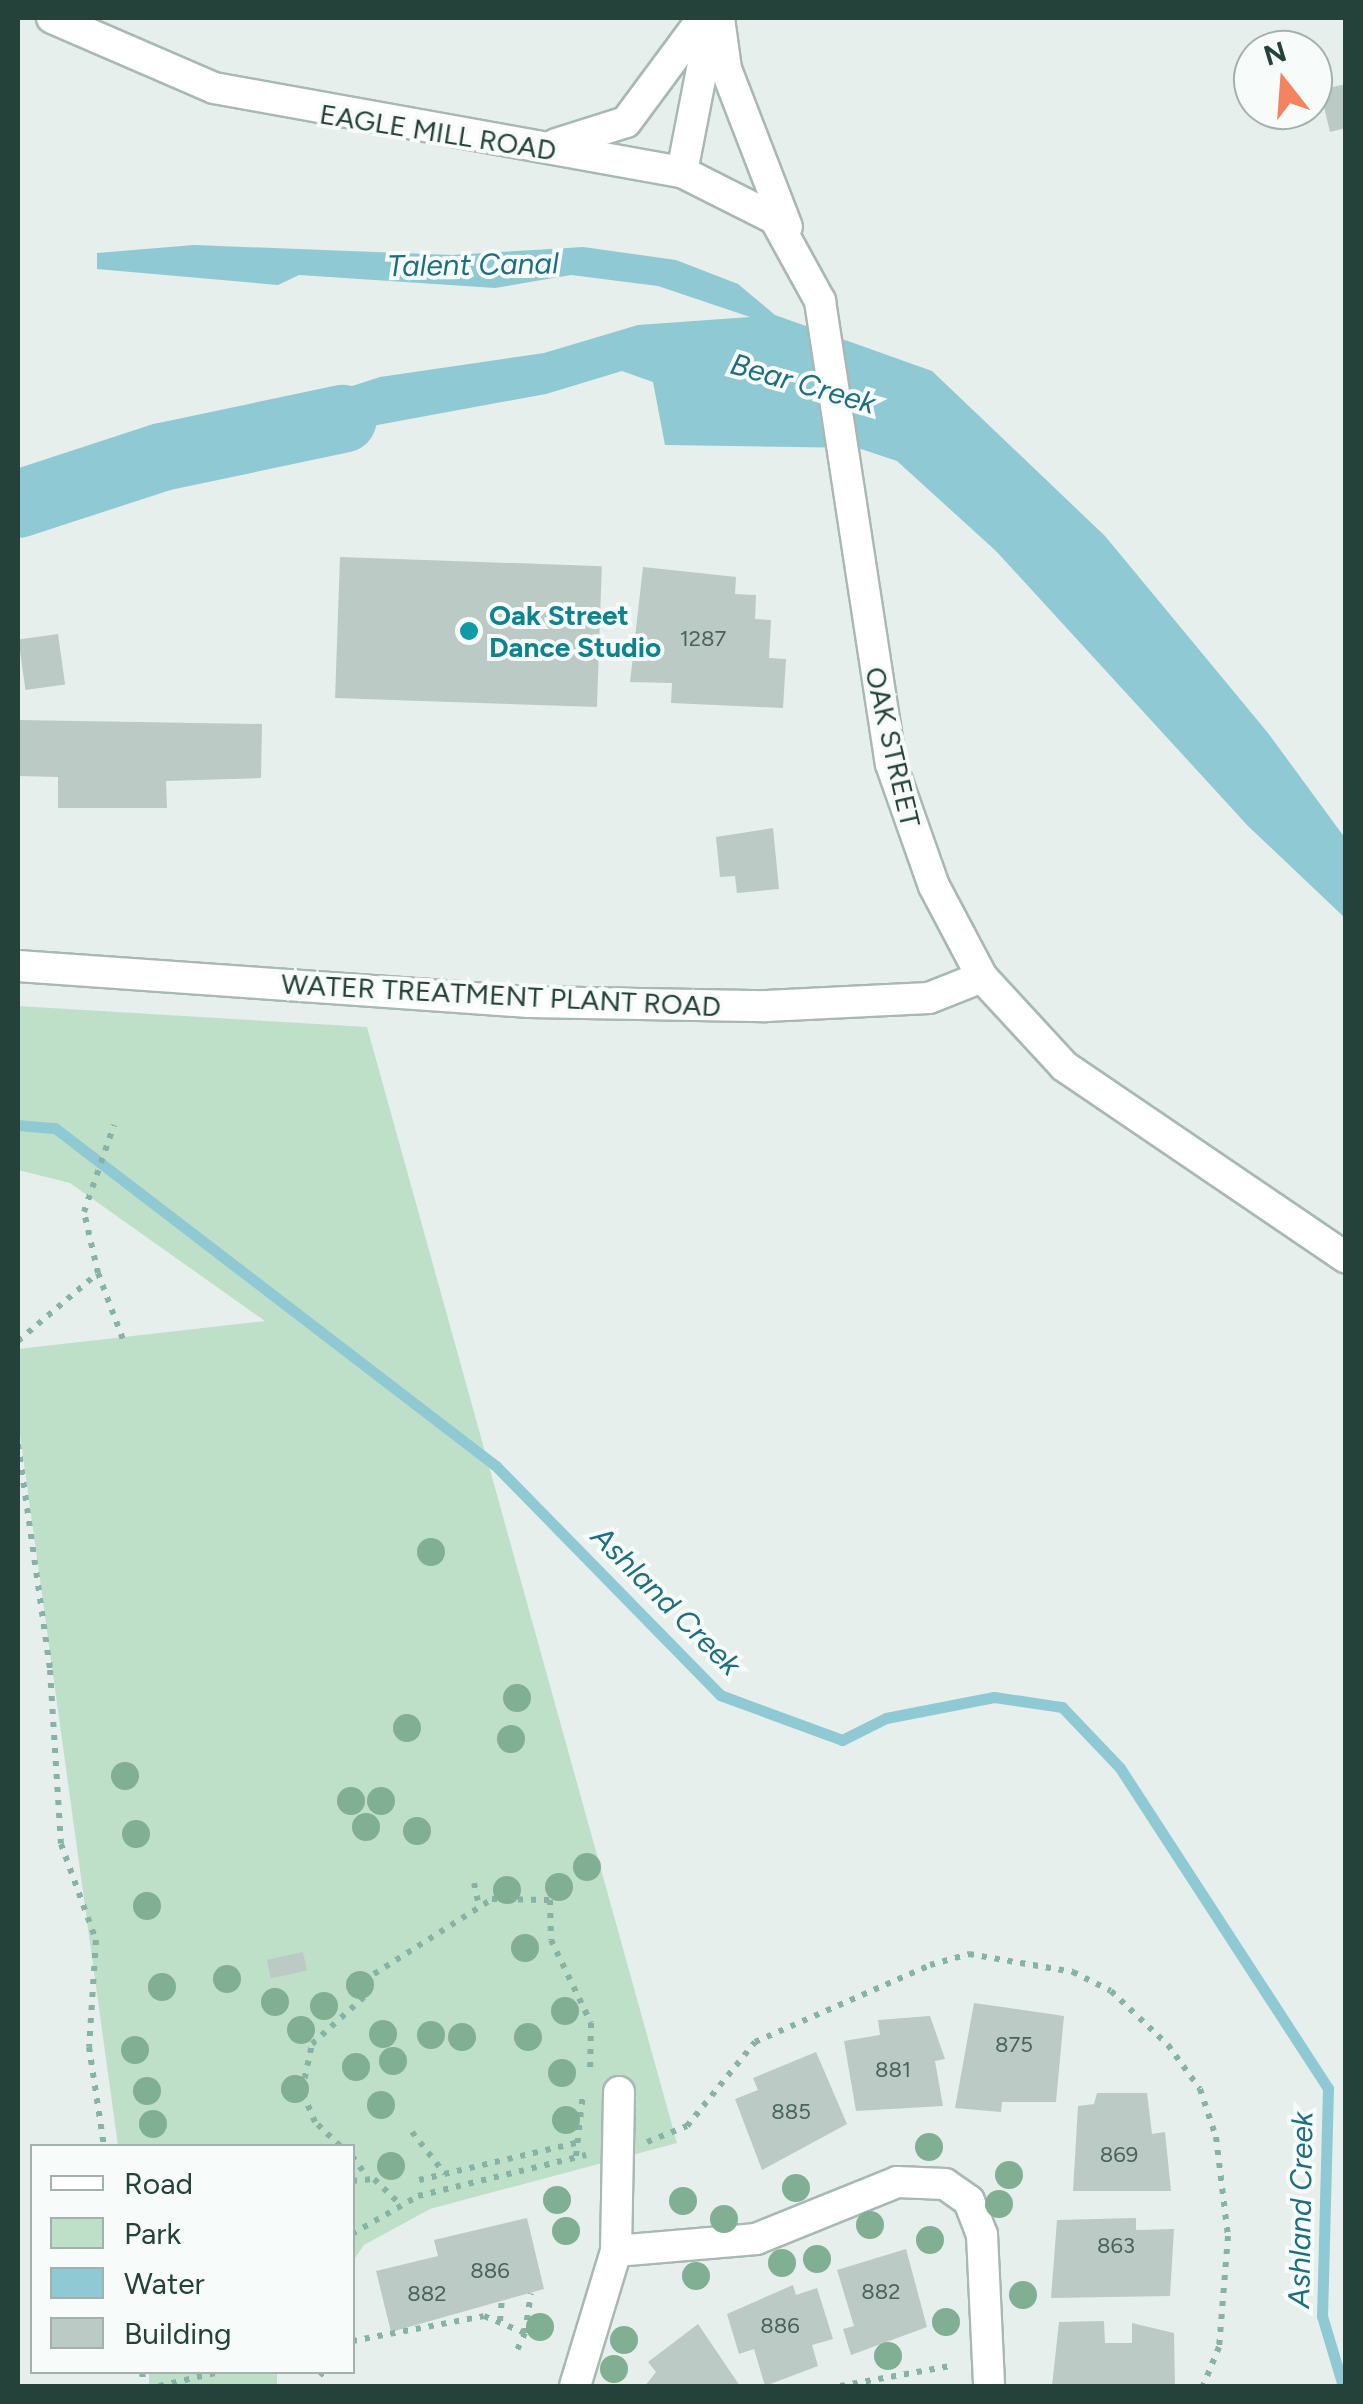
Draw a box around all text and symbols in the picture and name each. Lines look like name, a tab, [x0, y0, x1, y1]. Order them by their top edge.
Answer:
north arrow	[1233, 30, 1333, 130]
text: N	[1259, 34, 1290, 73]
street label: EAGLE MILL ROAD	[317, 97, 559, 167]
water label: Talent Canal	[387, 246, 559, 284]
water label: Bear Creek	[726, 346, 880, 422]
place label: Oak Street Dance Studio	[489, 598, 661, 664]
marker: Oak Street Dance Studio	[458, 620, 480, 642]
house number: 1287	[680, 626, 726, 652]
street label: OAK STREET	[858, 664, 928, 830]
street label: WATER TREATMENT PLANT ROAD	[280, 967, 722, 1023]
water label: Ashland Creek	[584, 1519, 748, 1683]
house number: 875	[995, 2032, 1033, 2058]
house number: 881	[875, 2057, 911, 2083]
house number: 885	[771, 2099, 811, 2125]
water label: Ashland Creek	[1281, 2111, 1321, 2309]
house number: 869	[1100, 2142, 1138, 2168]
legend	[30, 2144, 355, 2374]
text: Road	[124, 2165, 193, 2202]
text: Park	[124, 2215, 181, 2252]
house number: 863	[1097, 2233, 1135, 2259]
house number: 886	[470, 2258, 510, 2284]
text: Water	[124, 2265, 205, 2302]
house number: 882	[861, 2279, 901, 2305]
house number: 882	[407, 2281, 447, 2307]
house number: 886	[760, 2313, 800, 2339]
text: Building	[124, 2315, 232, 2352]

